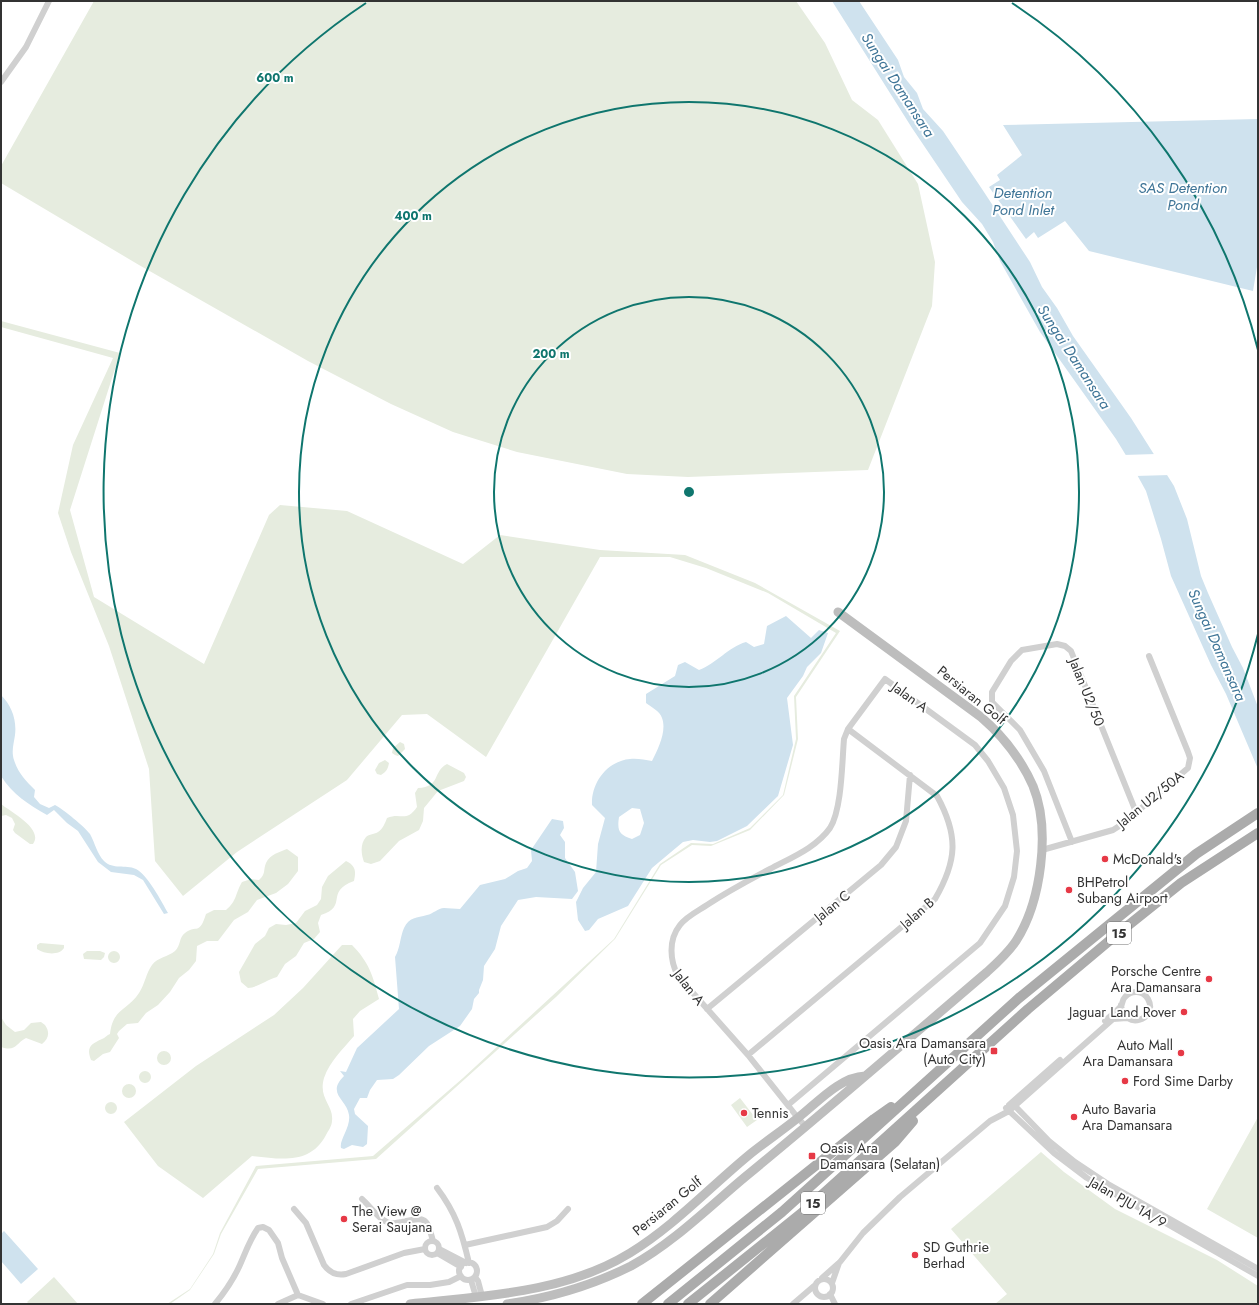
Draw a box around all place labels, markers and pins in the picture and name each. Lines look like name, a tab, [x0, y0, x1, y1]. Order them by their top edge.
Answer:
centre of rings	[682, 485, 696, 499]
place label: McDonald's	[1113, 849, 1182, 869]
marker: McDonald's	[1100, 854, 1110, 864]
place label: BHPetrol Subang Airport	[1077, 872, 1168, 908]
marker: BHPetrol Subang Airport	[1064, 885, 1074, 895]
place label: Porsche Centre Ara Damansara	[1111, 961, 1201, 997]
marker: Porsche Centre Ara Damansara	[1204, 974, 1214, 984]
place label: Jaguar Land Rover	[1067, 1002, 1176, 1022]
marker: Jaguar Land Rover	[1179, 1007, 1189, 1017]
place label: Oasis Ara Damansara (Auto City)	[859, 1033, 986, 1069]
place label: Auto Mall Ara Damansara	[1083, 1035, 1173, 1071]
marker: Oasis Ara Damansara (Auto City)	[989, 1046, 999, 1056]
marker: Auto Mall Ara Damansara	[1176, 1048, 1186, 1058]
place label: Ford Sime Darby	[1133, 1071, 1234, 1091]
marker: Ford Sime Darby	[1120, 1076, 1130, 1086]
place label: Auto Bavaria Ara Damansara	[1082, 1099, 1172, 1135]
place label: Tennis	[752, 1103, 789, 1123]
marker: Tennis	[739, 1108, 749, 1118]
marker: Auto Bavaria Ara Damansara	[1069, 1112, 1079, 1122]
place label: Oasis Ara Damansara (Selatan)	[820, 1138, 940, 1174]
marker: Oasis Ara Damansara (Selatan)	[807, 1151, 817, 1161]
place label: The View @ Serai Saujana	[352, 1201, 432, 1237]
marker: The View @ Serai Saujana	[339, 1214, 349, 1224]
place label: SD Guthrie Berhad	[923, 1237, 989, 1273]
marker: SD Guthrie Berhad	[910, 1250, 920, 1260]

